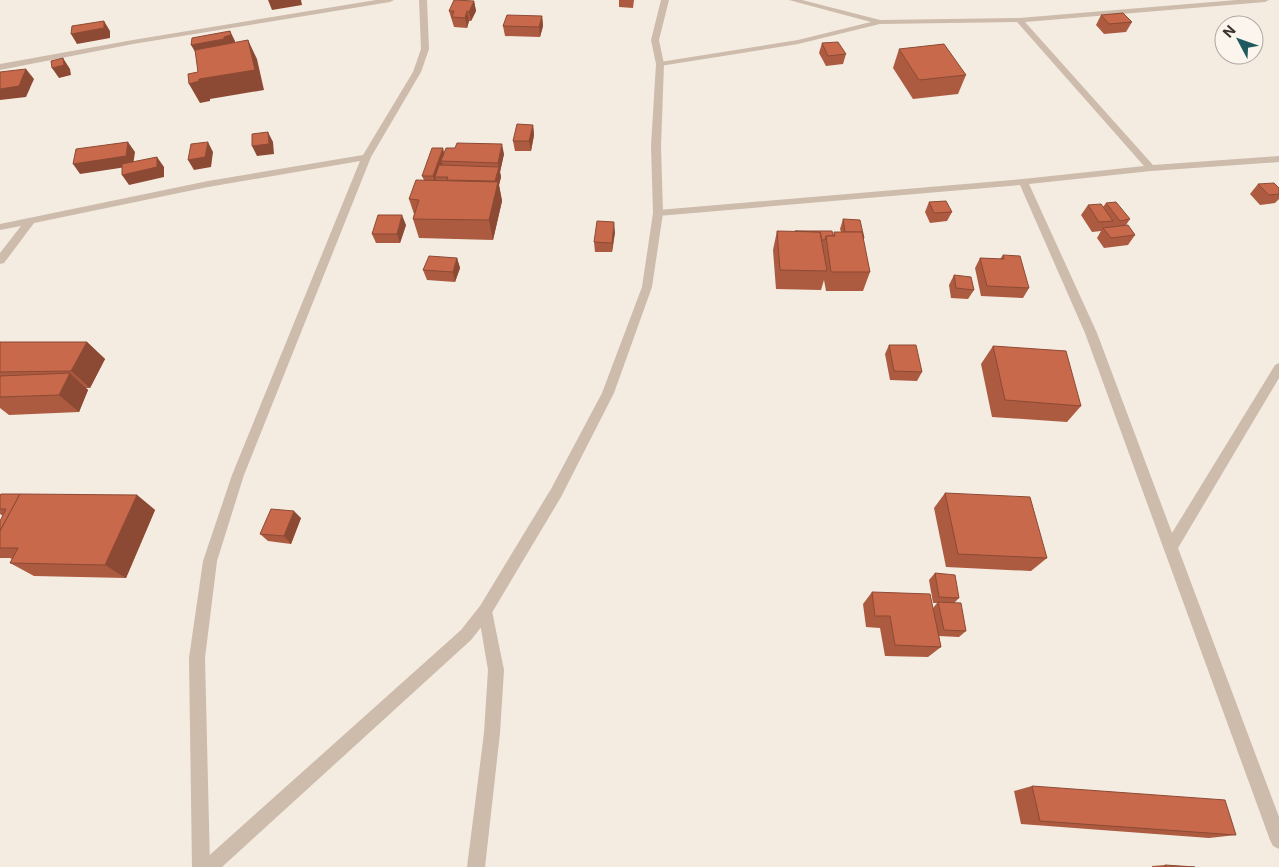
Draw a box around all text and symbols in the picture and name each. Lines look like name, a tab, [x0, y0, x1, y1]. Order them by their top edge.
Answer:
north arrow	[1214, 15, 1264, 65]
text: N	[1219, 22, 1239, 41]

